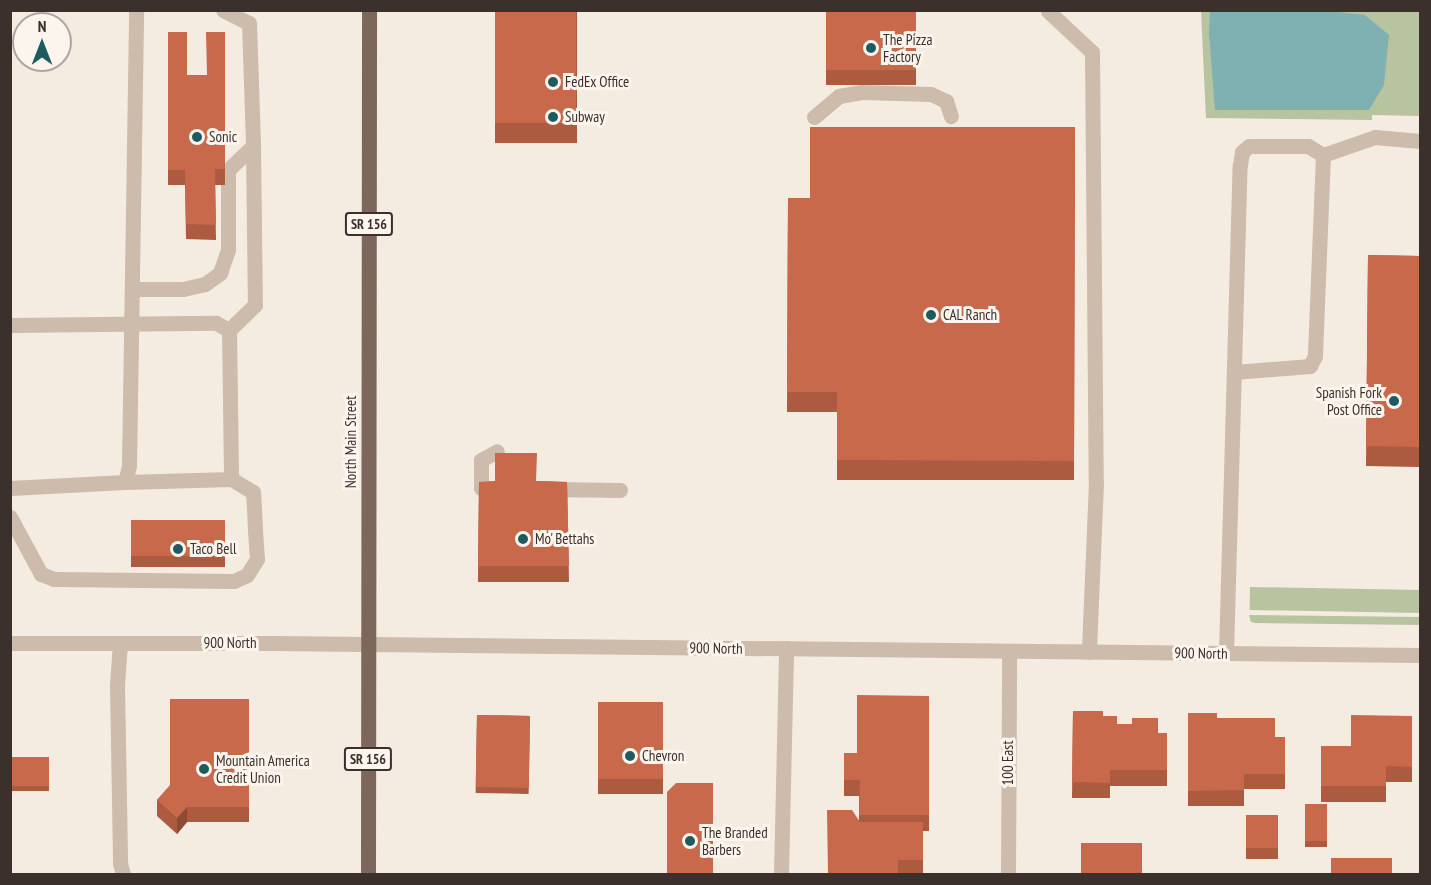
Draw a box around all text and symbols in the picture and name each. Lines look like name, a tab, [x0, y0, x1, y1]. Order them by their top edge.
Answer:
north arrow	[12, 12, 72, 72]
text: N	[38, 16, 46, 36]
place label: The Pizza Factory	[883, 30, 932, 65]
marker: The Pizza Factory	[864, 41, 878, 55]
place label: FedEx Office	[565, 73, 630, 91]
marker: FedEx Office	[546, 75, 560, 89]
place label: Subway	[565, 108, 605, 126]
marker: Subway	[546, 110, 560, 124]
place label: Sonic	[209, 128, 237, 146]
marker: Sonic	[190, 130, 204, 144]
road number: SR 156	[344, 213, 394, 235]
place label: CAL Ranch	[943, 306, 998, 324]
marker: CAL Ranch	[924, 308, 938, 322]
place label: Spanish Fork Post Office	[1316, 383, 1382, 418]
marker: Spanish Fork Post Office	[1387, 394, 1401, 408]
street label: North Main Street	[342, 396, 360, 488]
place label: Mo' Bettahs	[535, 530, 595, 548]
marker: Mo' Bettahs	[516, 532, 530, 546]
place label: Taco Bell	[190, 540, 236, 558]
marker: Taco Bell	[171, 542, 185, 556]
street label: 900 North	[203, 634, 257, 652]
street label: 900 North	[689, 639, 743, 657]
street label: 900 North	[1174, 644, 1228, 662]
street label: 100 East	[999, 740, 1017, 786]
place label: Chevron	[642, 747, 684, 765]
road number: SR 156	[342, 748, 394, 770]
marker: Chevron	[623, 749, 637, 763]
place label: Mountain America Credit Union	[216, 751, 310, 786]
marker: Mountain America Credit Union	[197, 762, 211, 776]
place label: The Branded Barbers	[702, 823, 768, 858]
marker: The Branded Barbers	[683, 834, 697, 848]

